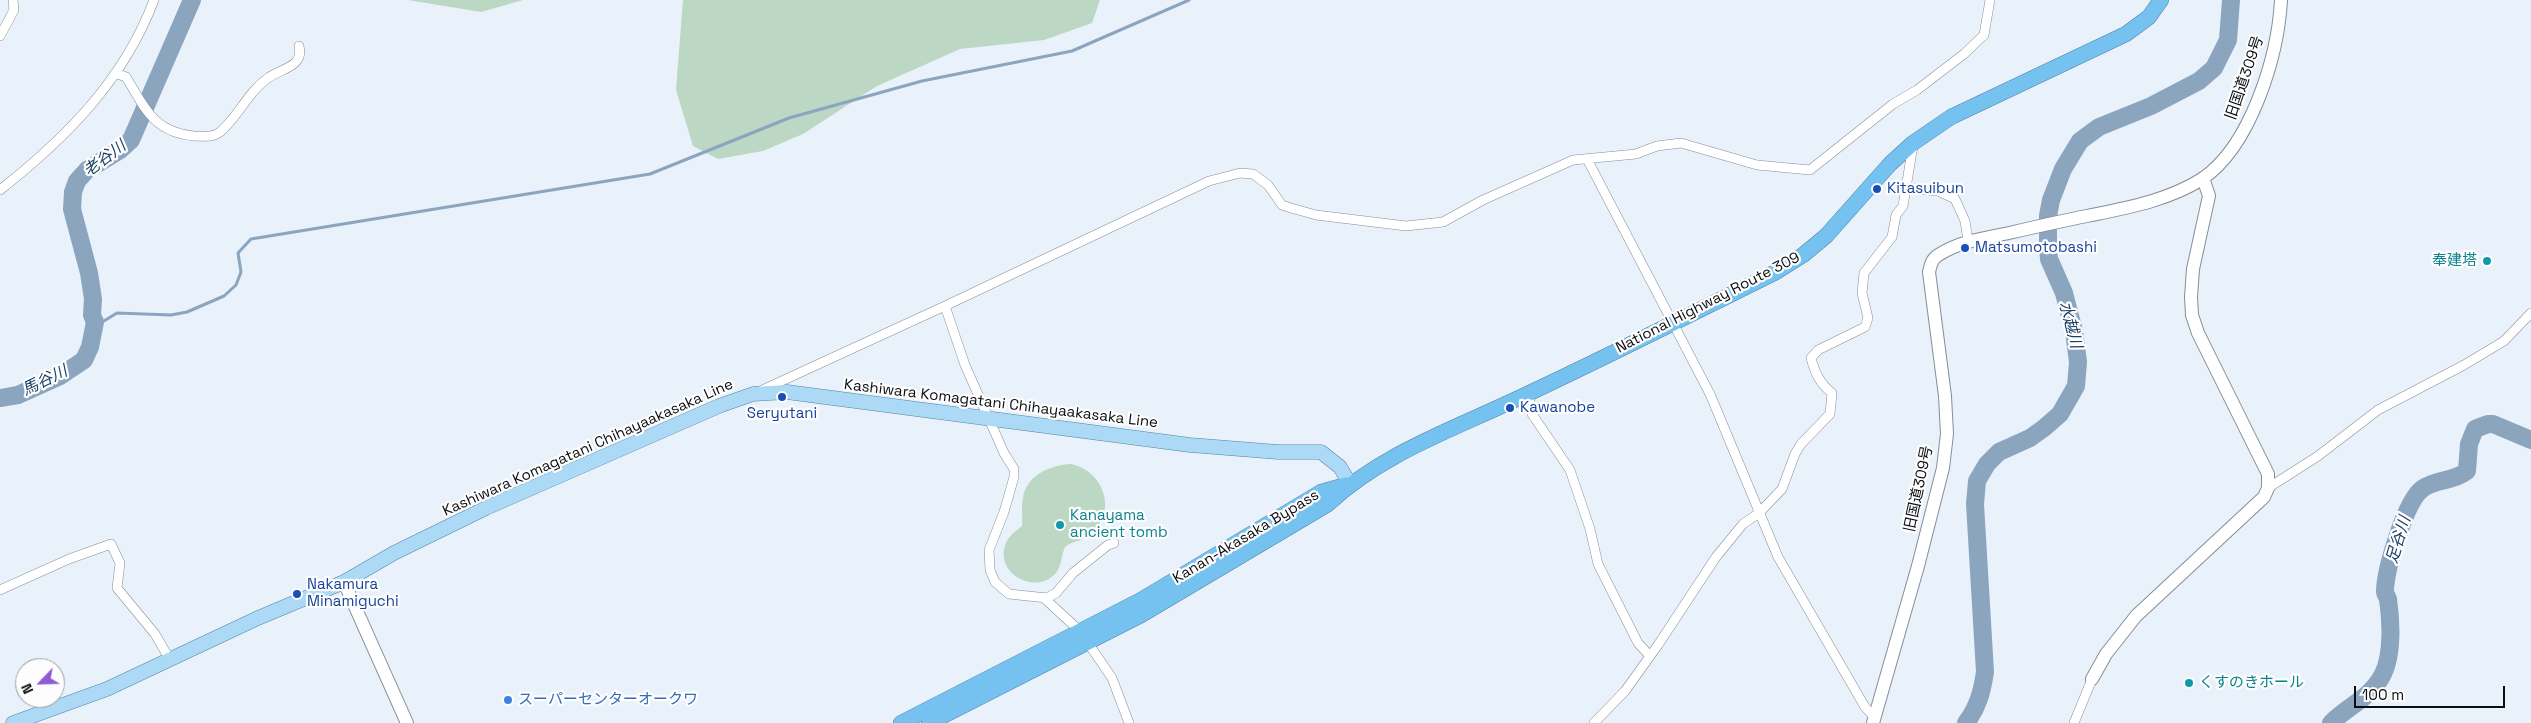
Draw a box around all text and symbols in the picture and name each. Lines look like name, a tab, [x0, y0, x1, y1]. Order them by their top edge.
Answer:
street label: 旧国道309号	[2222, 34, 2268, 122]
water label: 老谷川	[80, 137, 130, 181]
place label: Kitasuibun	[1887, 180, 1964, 198]
marker: Kitasuibun	[1871, 183, 1883, 195]
place label: Matsumotobashi	[1975, 239, 2097, 257]
marker: Matsumotobashi	[1959, 242, 1971, 254]
street label: National Highway Route 309	[1613, 249, 1803, 357]
place label: 奉建塔	[2432, 252, 2477, 270]
marker: 奉建塔	[2481, 255, 2493, 267]
water label: 水越川	[2055, 299, 2085, 351]
water label: 馬谷川	[19, 362, 71, 400]
street label: Kashiwara Komagatani Chihayaakasaka Line	[440, 375, 736, 521]
street label: Kashiwara Komagatani Chihayaakasaka Line	[843, 376, 1159, 432]
marker: Seryutani	[776, 391, 788, 403]
place label: Kawanobe	[1520, 399, 1595, 417]
marker: Kawanobe	[1504, 402, 1516, 414]
place label: Seryutani	[747, 405, 817, 423]
street label: 旧国道309号	[1901, 444, 1937, 534]
street label: Kanan-Akasaka Bypass	[1170, 486, 1322, 588]
place label: Kanayama ancient tomb	[1070, 507, 1168, 542]
water label: 足谷川	[2383, 514, 2415, 566]
marker: Kanayama ancient tomb	[1054, 519, 1066, 531]
place label: Nakamura Minamiguchi	[307, 576, 399, 611]
marker: Nakamura Minamiguchi	[291, 588, 303, 600]
north arrow	[15, 658, 65, 708]
place label: くすのきホール	[2199, 674, 2304, 692]
scale bar	[2356, 676, 2507, 708]
marker: くすのきホール	[2183, 677, 2195, 689]
text: N	[17, 681, 37, 697]
text: 100 m	[2362, 685, 2404, 704]
place label: スーパーセンターオークワ	[518, 691, 698, 709]
marker: スーパーセンターオークワ	[502, 694, 514, 706]

